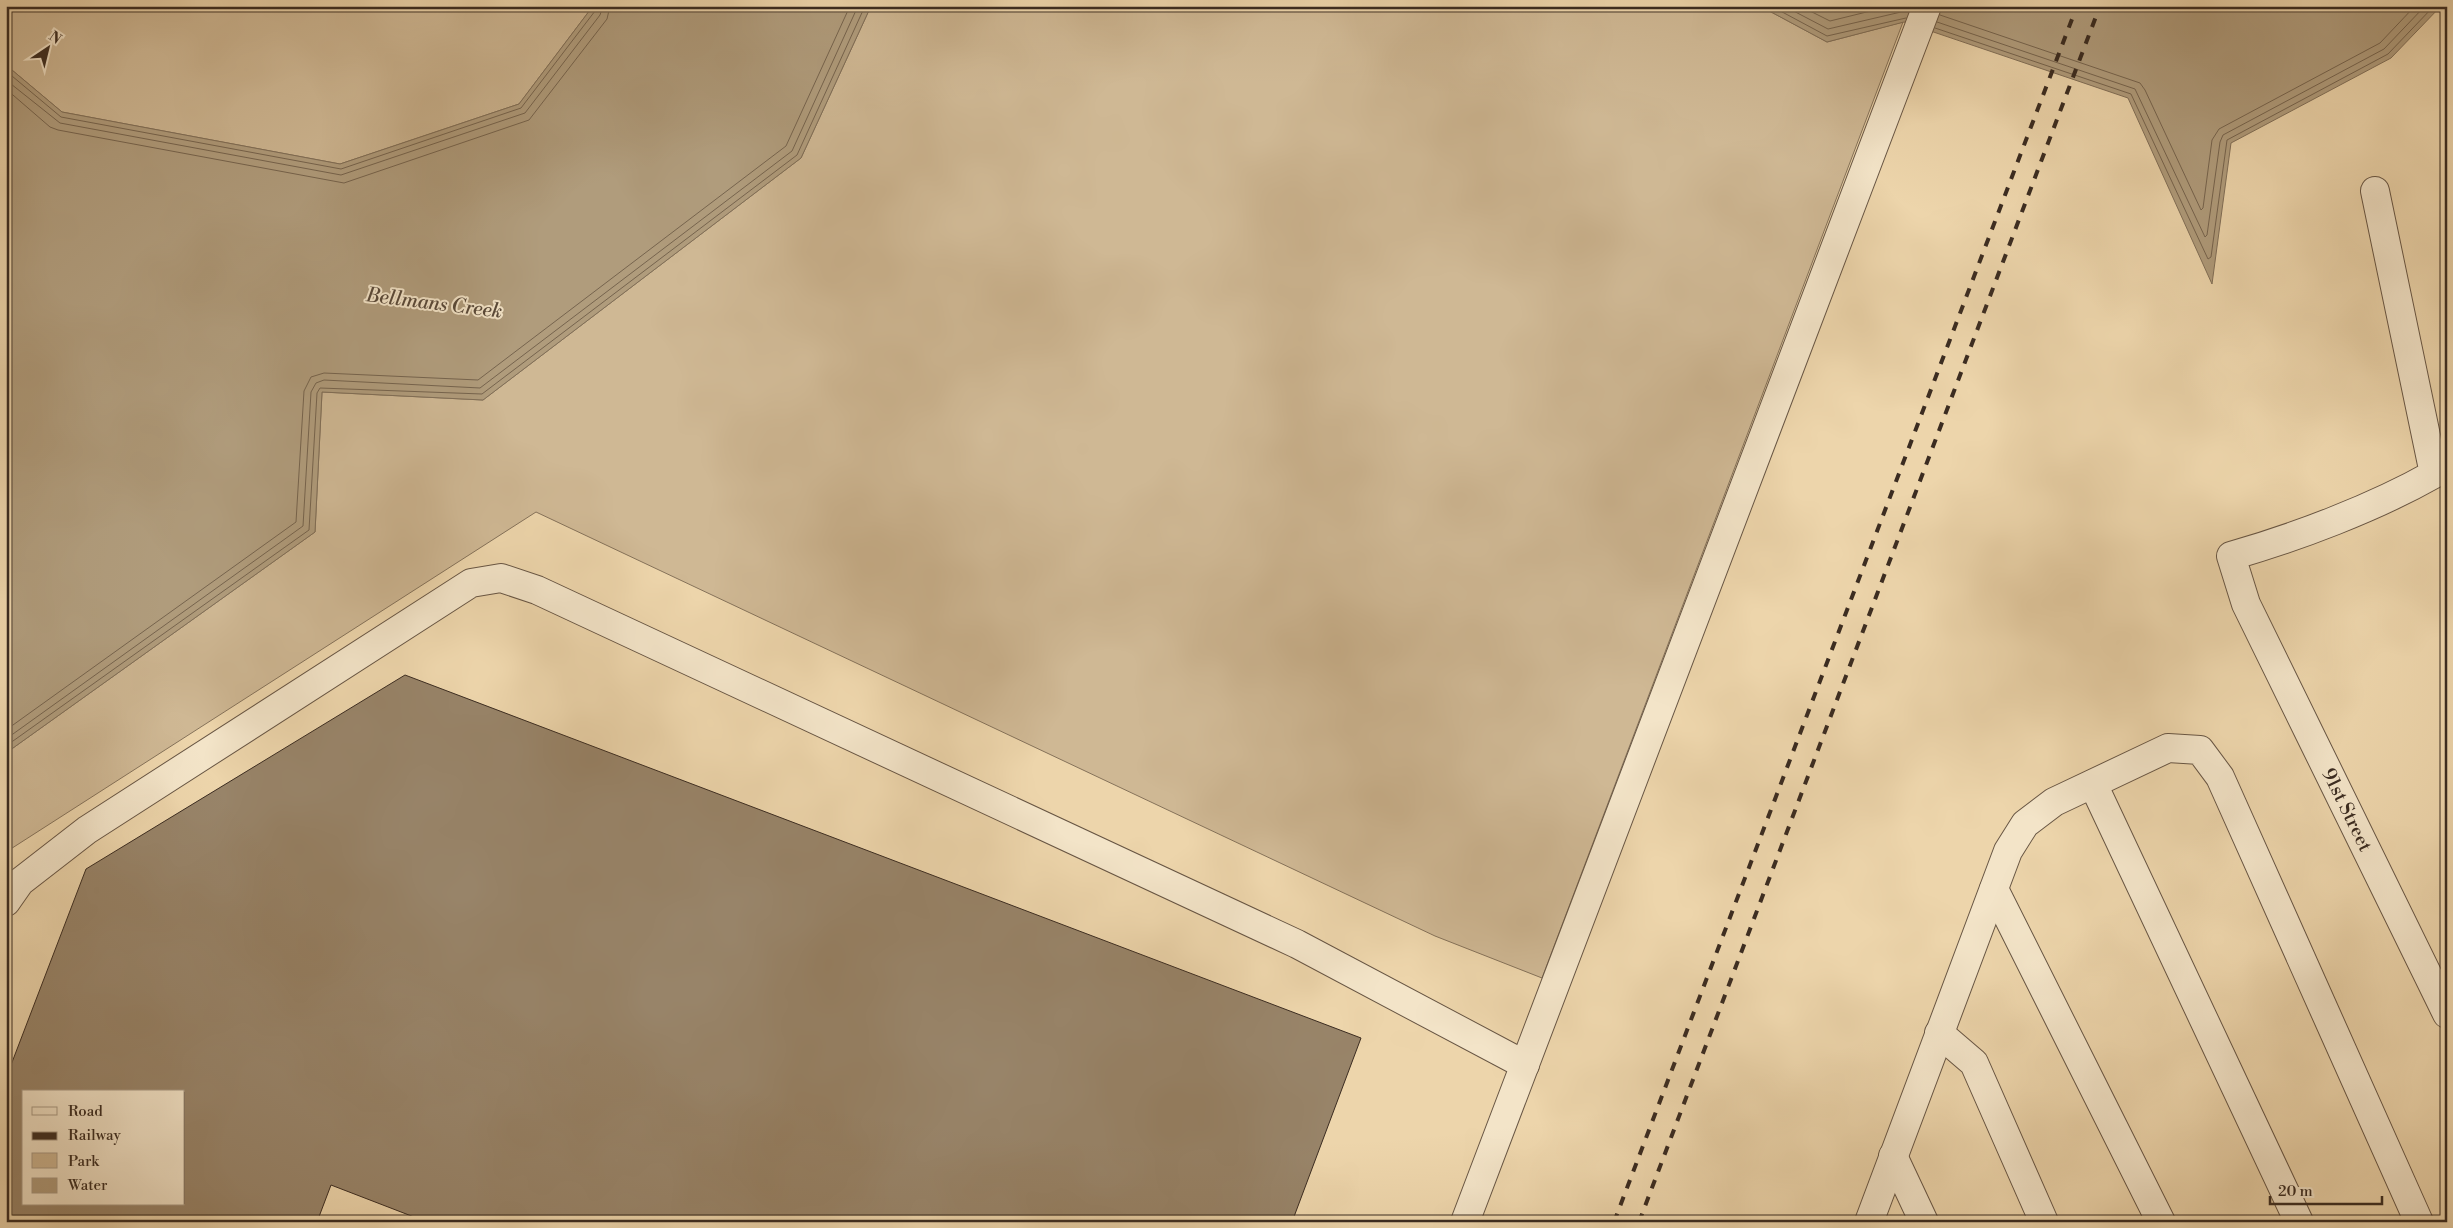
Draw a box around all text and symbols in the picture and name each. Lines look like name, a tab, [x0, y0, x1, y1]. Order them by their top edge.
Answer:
north arrow	[22, 22, 72, 72]
text: N	[45, 28, 65, 49]
water label: Bellmans Creek	[364, 283, 503, 325]
street label: 91st Street	[2316, 764, 2378, 856]
legend	[22, 1090, 185, 1206]
text: Road	[68, 1102, 103, 1121]
text: Railway	[68, 1126, 122, 1145]
text: Park	[68, 1152, 100, 1171]
scale bar	[2270, 1173, 2383, 1205]
text: Water	[67, 1176, 108, 1195]
text: 20 m	[2278, 1182, 2313, 1201]

